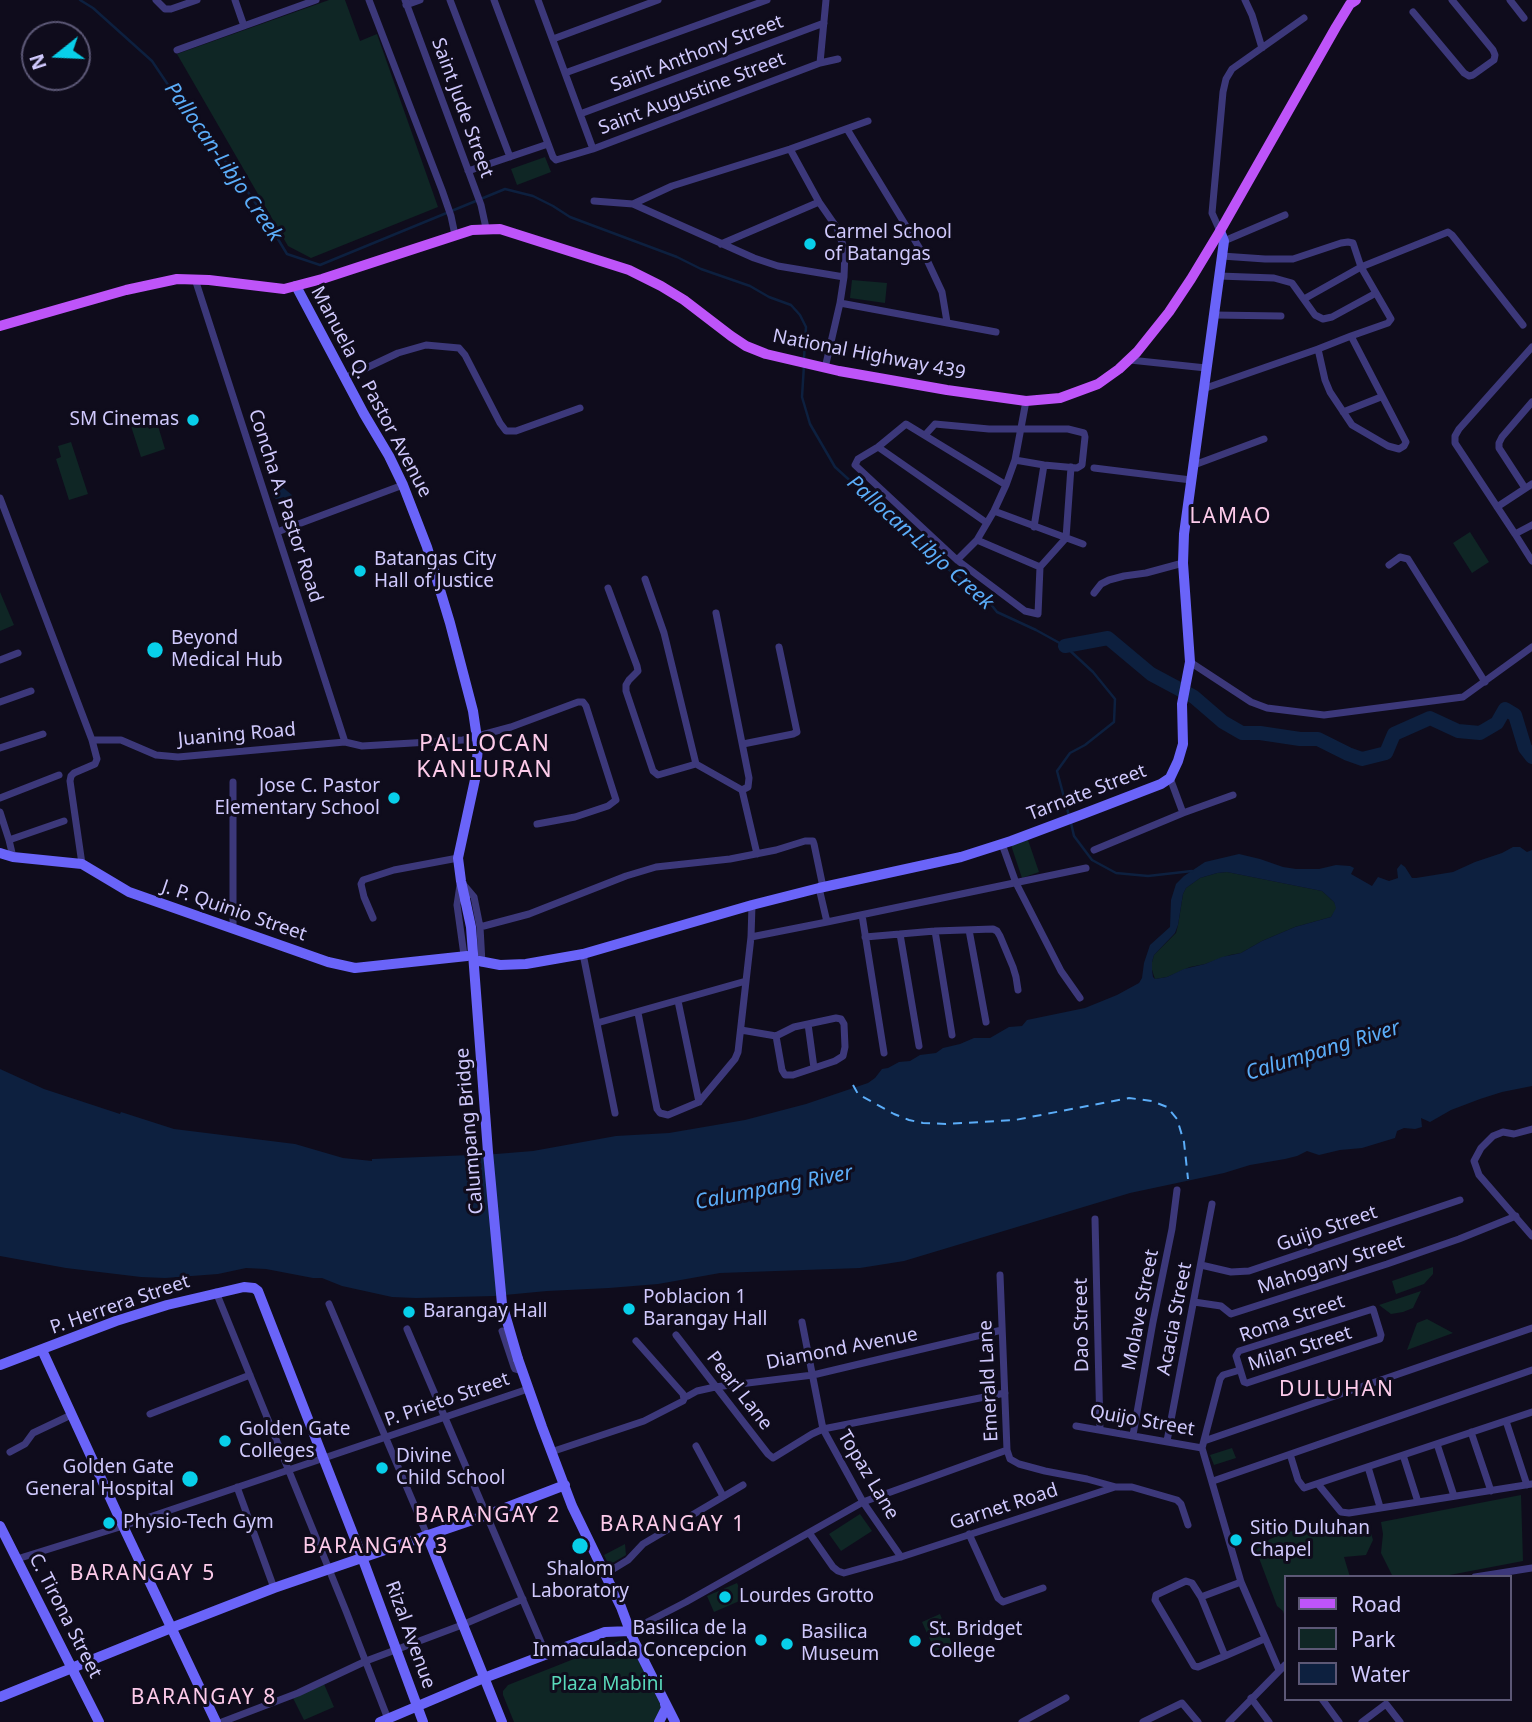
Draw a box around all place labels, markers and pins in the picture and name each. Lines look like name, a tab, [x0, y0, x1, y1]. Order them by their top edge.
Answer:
place label: Carmel School of Batangas	[824, 222, 952, 266]
marker: Carmel School of Batangas	[802, 236, 818, 252]
place label: SM Cinemas	[70, 409, 179, 431]
marker: SM Cinemas	[185, 412, 201, 428]
place label: Batangas City Hall of Justice	[374, 549, 496, 593]
marker: Batangas City Hall of Justice	[352, 563, 368, 579]
place label: Beyond Medical Hub	[171, 628, 283, 672]
marker: Beyond Medical Hub	[145, 640, 165, 660]
place label: Jose C. Pastor Elementary School	[214, 776, 380, 820]
marker: Jose C. Pastor Elementary School	[386, 790, 402, 806]
place label: Poblacion 1 Barangay Hall	[643, 1287, 767, 1331]
place label: Barangay Hall	[423, 1301, 547, 1323]
marker: Poblacion 1 Barangay Hall	[621, 1301, 637, 1317]
marker: Barangay Hall	[401, 1304, 417, 1320]
place label: Golden Gate Colleges	[239, 1419, 350, 1463]
marker: Golden Gate Colleges	[217, 1433, 233, 1449]
place label: Divine Child School	[396, 1446, 505, 1490]
place label: Golden Gate General Hospital	[25, 1457, 174, 1501]
marker: Divine Child School	[374, 1460, 390, 1476]
marker: Golden Gate General Hospital	[180, 1469, 200, 1489]
place label: Physio-Tech Gym	[123, 1512, 274, 1534]
marker: Physio-Tech Gym	[101, 1515, 117, 1531]
place label: Sitio Duluhan Chapel	[1250, 1518, 1370, 1562]
marker: Sitio Duluhan Chapel	[1228, 1532, 1244, 1548]
marker: Shalom Laboratory	[570, 1536, 590, 1556]
place label: Shalom Laboratory	[531, 1559, 629, 1603]
place label: Lourdes Grotto	[739, 1586, 874, 1608]
marker: Lourdes Grotto	[717, 1589, 733, 1605]
place label: Basilica de la Inmaculada Concepcion	[533, 1618, 747, 1662]
place label: St. Bridget College	[929, 1619, 1022, 1663]
place label: Basilica Museum	[801, 1622, 879, 1666]
marker: Basilica de la Inmaculada Concepcion	[753, 1632, 769, 1648]
marker: St. Bridget College	[907, 1633, 923, 1649]
marker: Basilica Museum	[779, 1636, 795, 1652]

